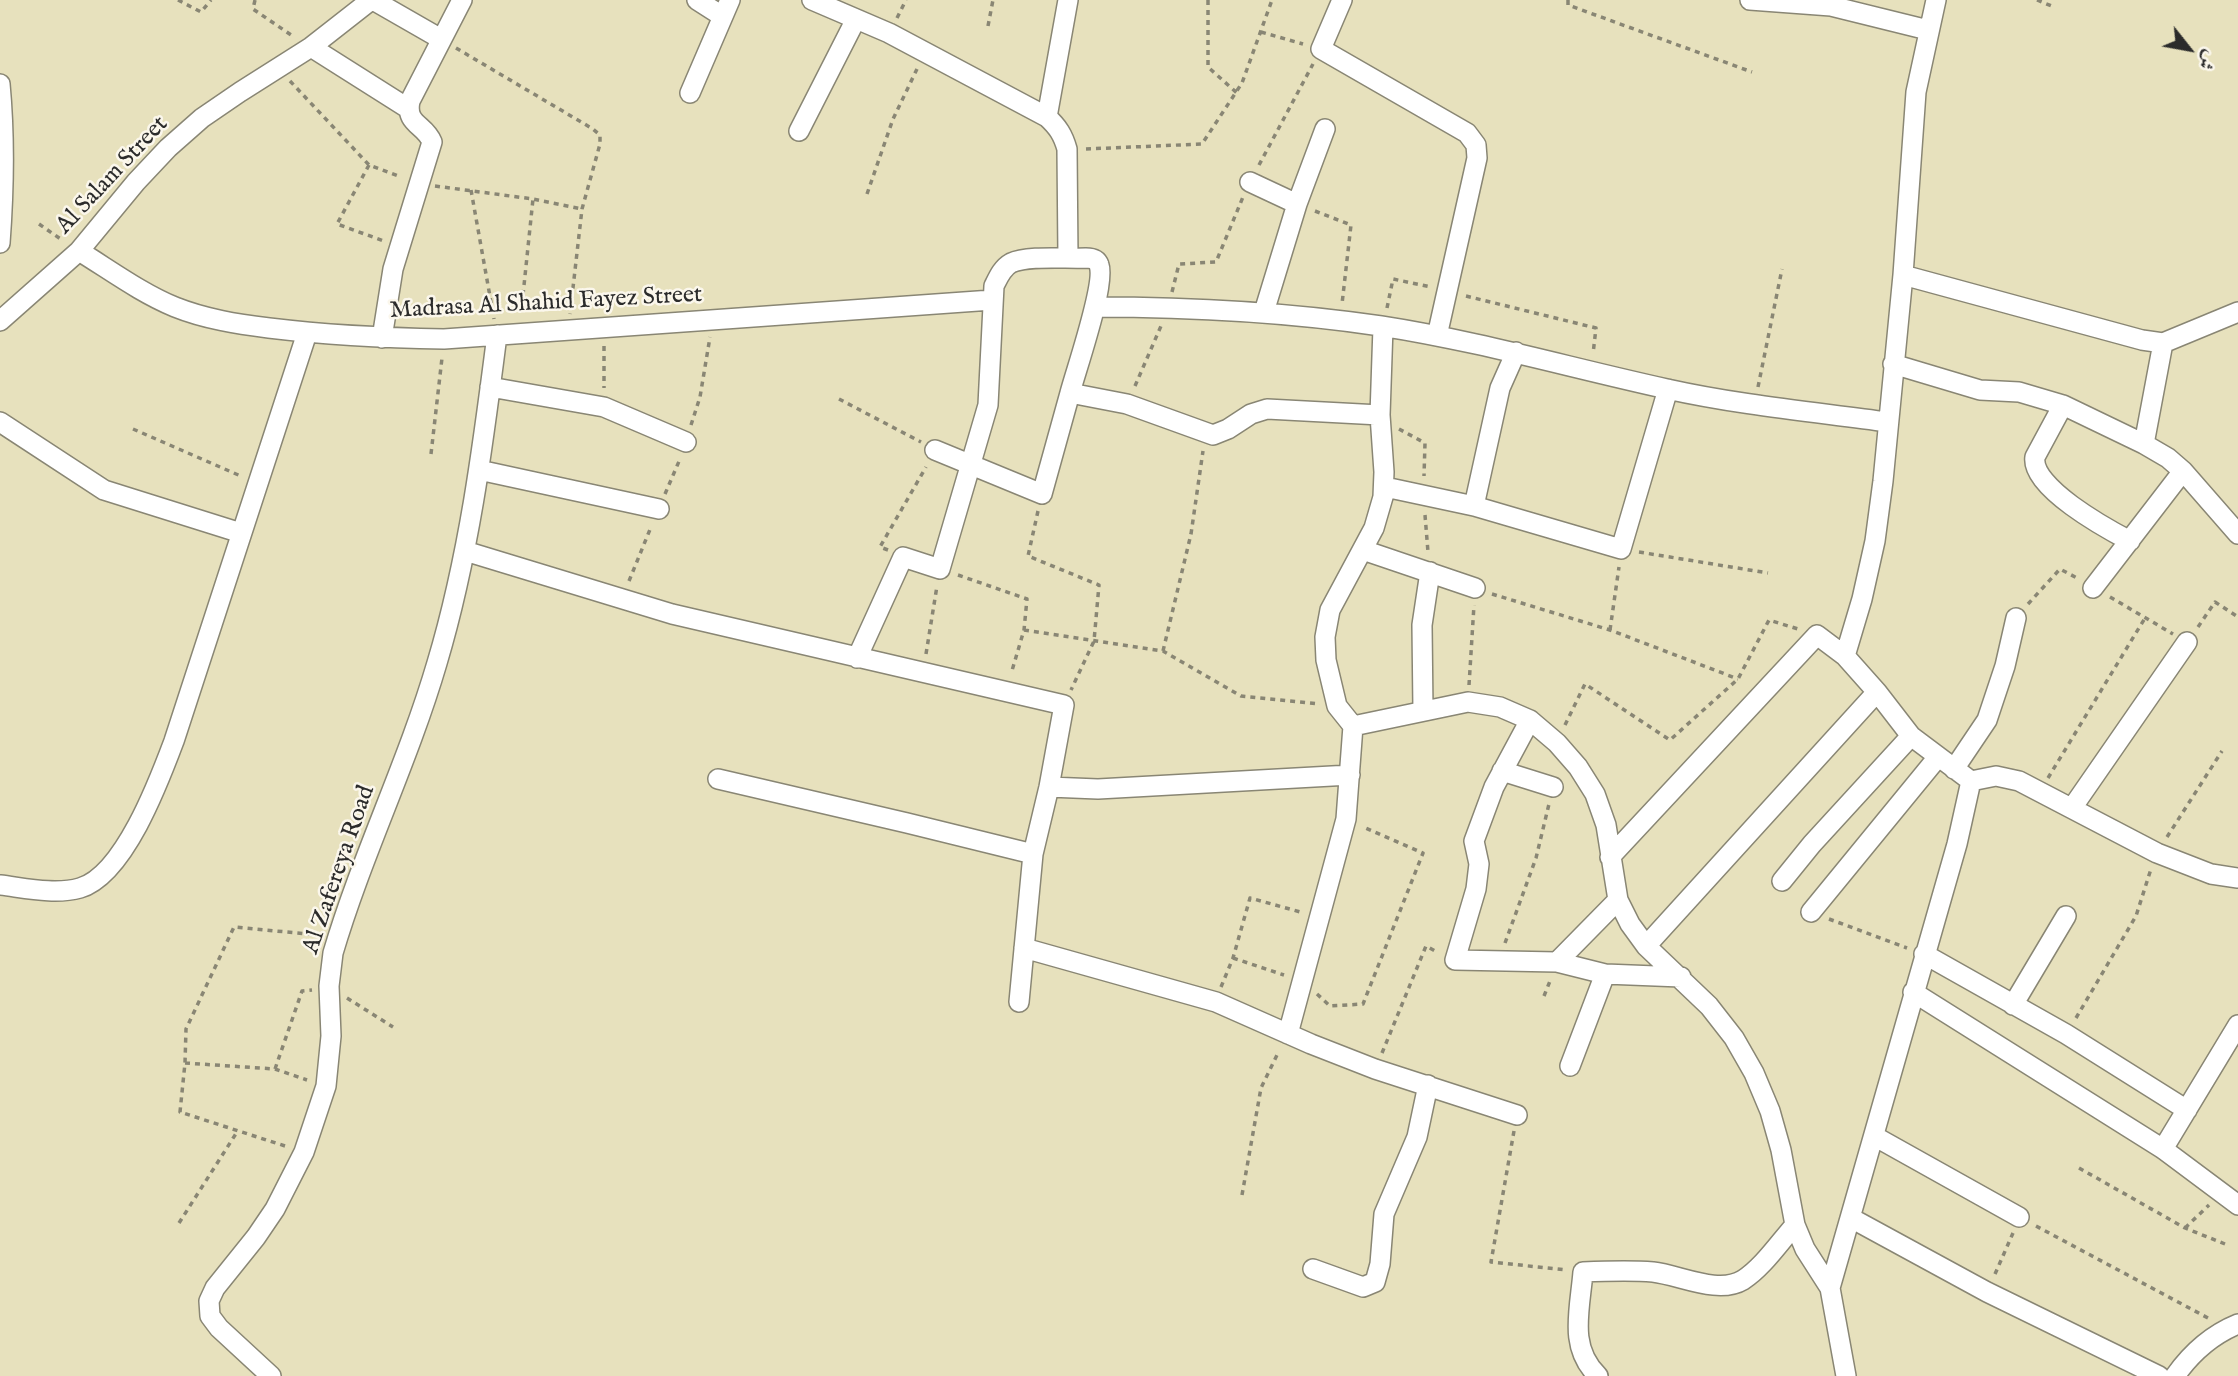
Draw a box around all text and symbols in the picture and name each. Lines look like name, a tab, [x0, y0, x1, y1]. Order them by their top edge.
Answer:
north arrow	[2154, 14, 2224, 84]
text: ش	[2192, 46, 2222, 74]
street label: Al Salam Street	[51, 111, 175, 241]
street label: Madrasa Al Shahid Fayez Street	[389, 281, 703, 327]
street label: Al Zafereya Road	[298, 782, 382, 958]

